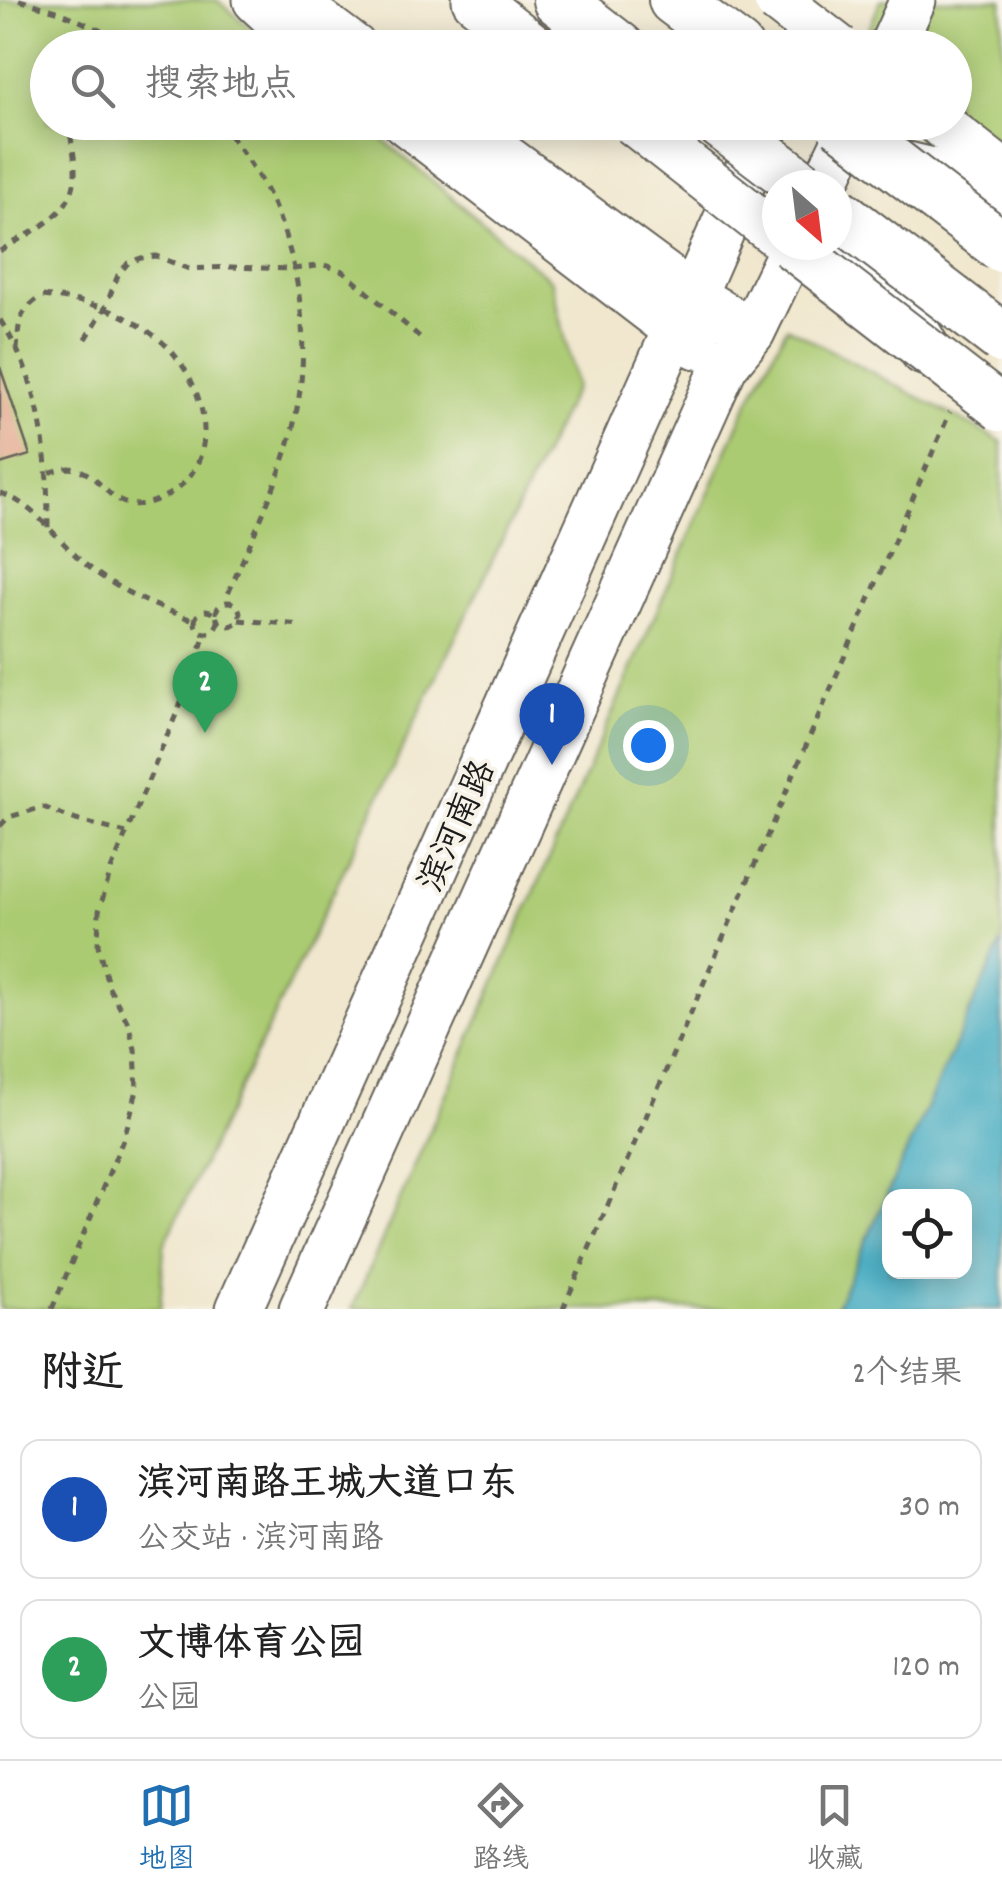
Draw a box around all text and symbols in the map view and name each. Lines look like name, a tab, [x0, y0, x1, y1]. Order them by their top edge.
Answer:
search box	[30, 30, 972, 140]
icon: search	[65, 58, 120, 113]
text: 搜索地点	[145, 60, 297, 115]
north arrow	[762, 170, 852, 260]
pin: 2	[172, 650, 238, 733]
pin: 1	[520, 682, 584, 765]
your location	[623, 720, 674, 771]
street label: 滨河南路	[408, 753, 511, 901]
map controls	[882, 1189, 972, 1279]
button: locate	[882, 1189, 972, 1279]
text: 附近	[40, 1347, 124, 1407]
text: 2个结果	[852, 1353, 962, 1399]
text: 滨河南路王城大道口东	[137, 1459, 517, 1514]
text: 1	[71, 1486, 78, 1532]
text: 30 m	[899, 1486, 960, 1532]
text: 公交站 · 滨河南路	[137, 1518, 383, 1564]
text: 文博体育公园	[137, 1619, 365, 1674]
text: 2	[68, 1646, 81, 1692]
text: 120 m	[892, 1646, 960, 1692]
text: 公园	[137, 1678, 201, 1724]
tab: 地图	[139, 1778, 195, 1882]
tab: 路线	[473, 1778, 529, 1882]
tab: 收藏	[807, 1778, 863, 1882]

